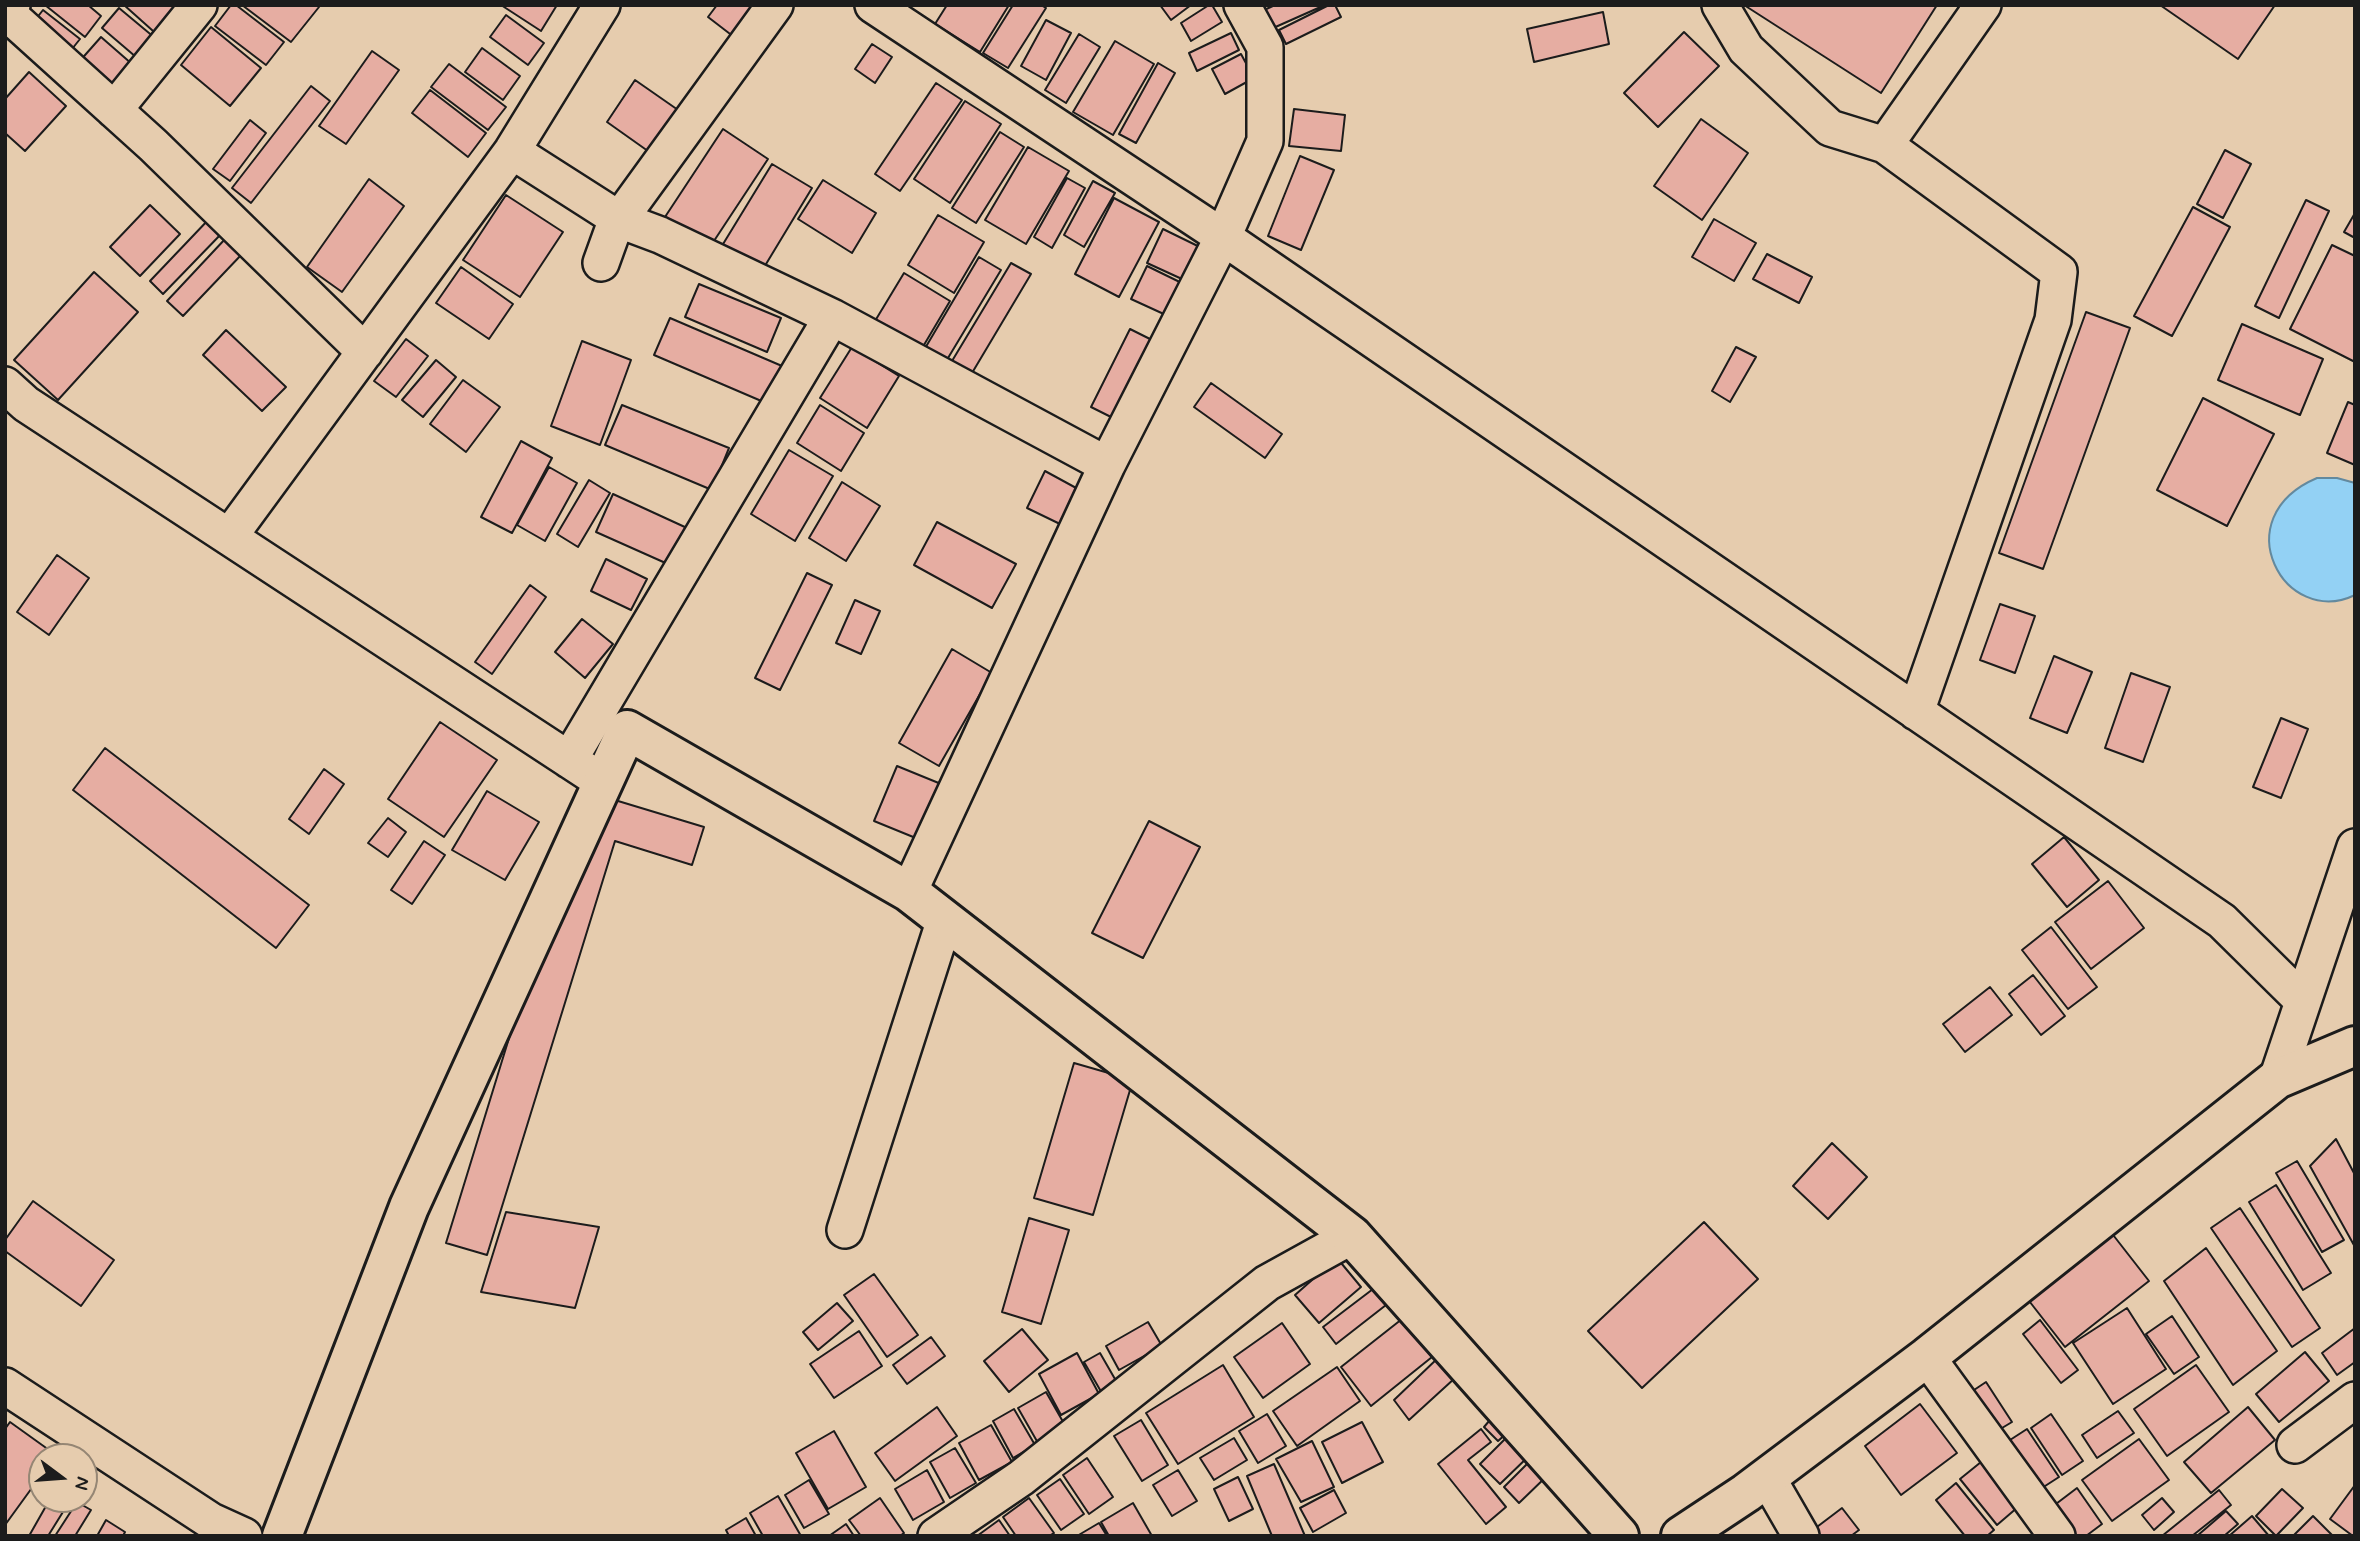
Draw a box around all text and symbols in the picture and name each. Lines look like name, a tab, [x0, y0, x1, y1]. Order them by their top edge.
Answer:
north arrow	[28, 1443, 98, 1513]
text: N	[68, 1474, 96, 1493]

